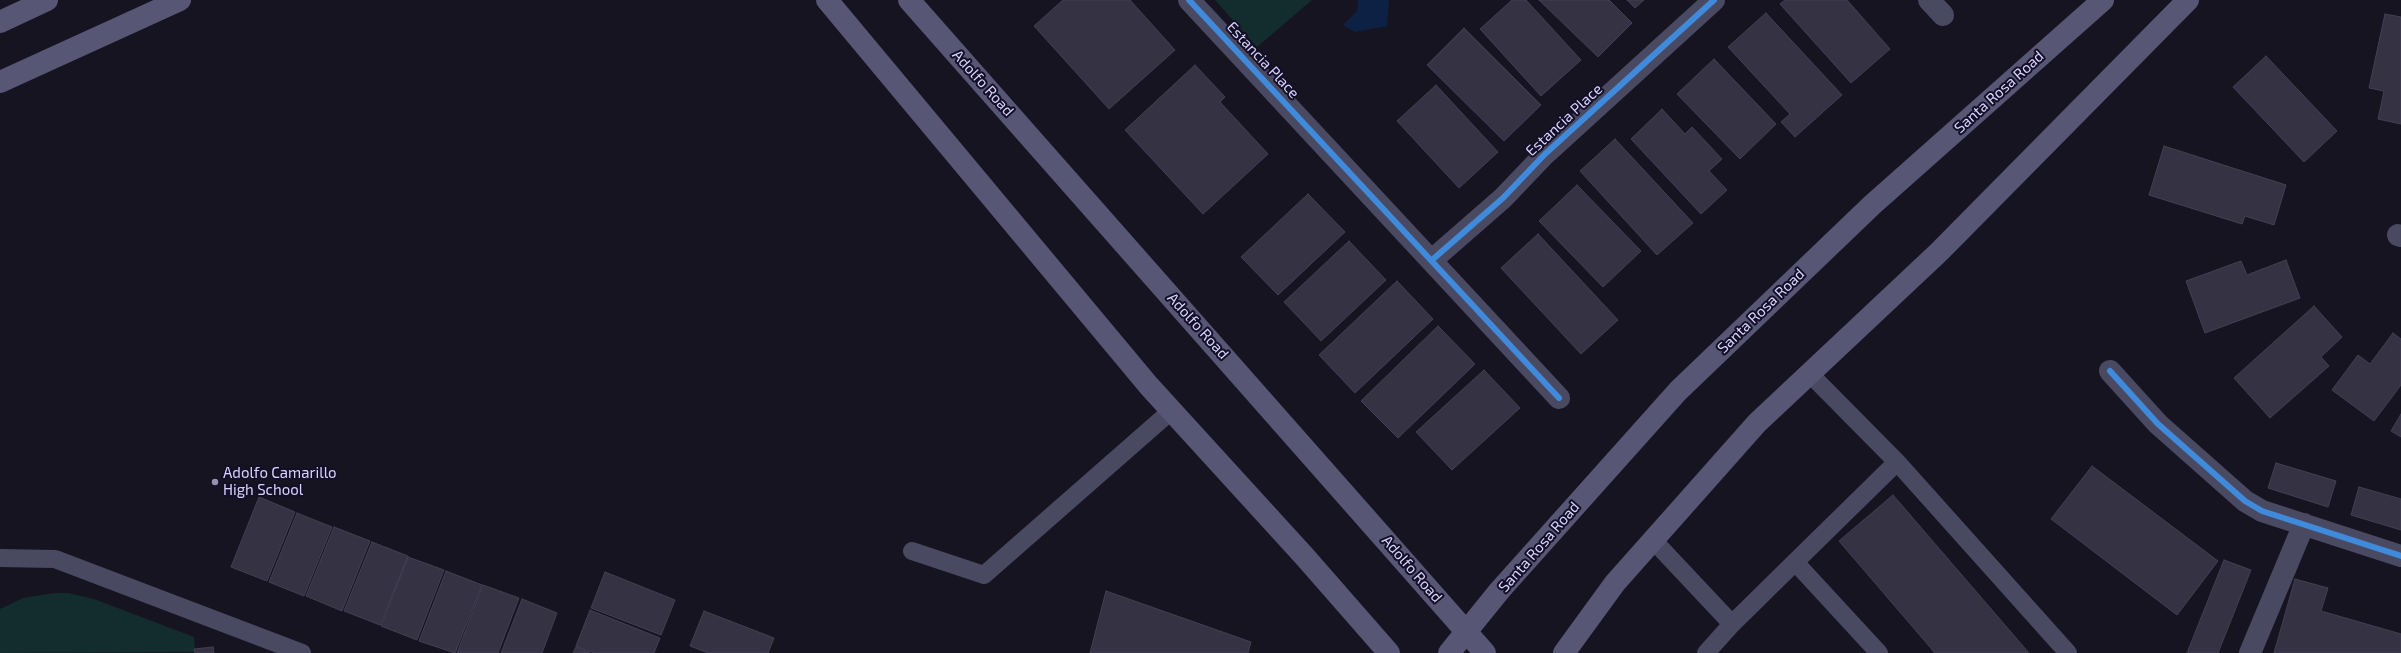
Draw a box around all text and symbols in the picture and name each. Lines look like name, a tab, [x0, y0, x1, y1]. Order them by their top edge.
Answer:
street label: Estancia Place	[1223, 18, 1303, 102]
street label: Adolfo Road	[949, 46, 1017, 120]
street label: Santa Rosa Road	[1951, 47, 2047, 137]
street label: Estancia Place	[1522, 80, 1606, 160]
street label: Santa Rosa Road	[1714, 265, 1808, 357]
street label: Adolfo Road	[1164, 289, 1232, 363]
place label: Adolfo Camarillo High School	[223, 464, 337, 499]
marker: Adolfo Camarillo High School	[210, 477, 220, 487]
street label: Santa Rosa Road	[1495, 498, 1583, 596]
street label: Adolfo Road	[1378, 532, 1446, 606]

